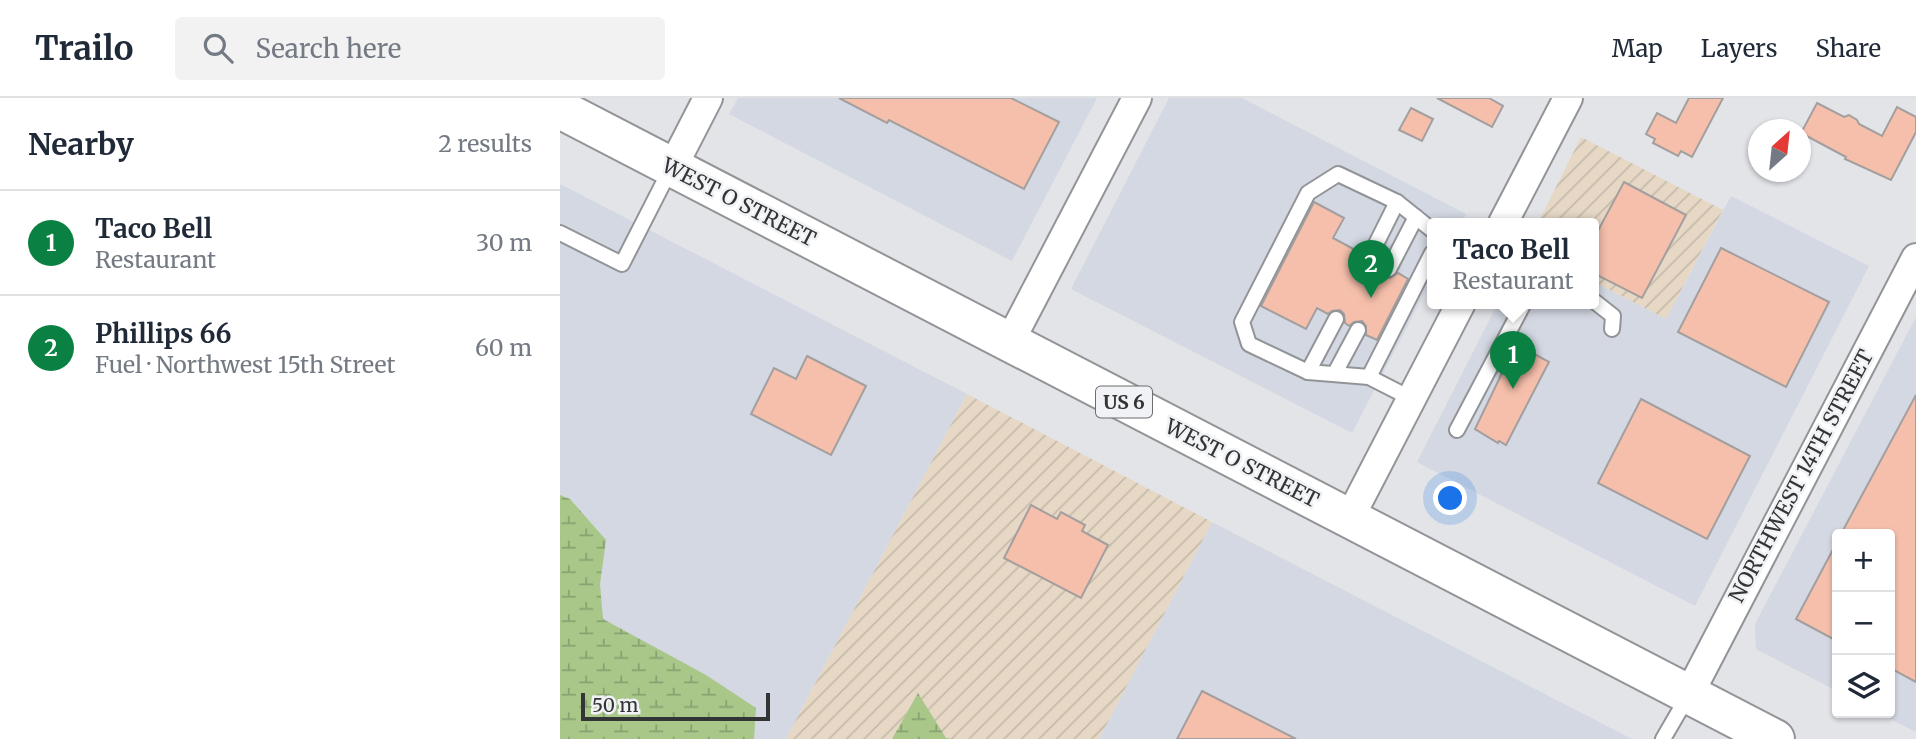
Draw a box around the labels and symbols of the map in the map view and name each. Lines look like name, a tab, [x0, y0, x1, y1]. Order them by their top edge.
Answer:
north arrow	[1748, 119, 1811, 182]
street label: WEST O STREET	[657, 151, 821, 253]
pin: 2	[1348, 240, 1394, 298]
pin: 1	[1490, 331, 1536, 389]
street label: NORTHWEST 14TH STREET	[1723, 345, 1879, 607]
road number: US 6	[1096, 386, 1152, 418]
street label: WEST O STREET	[1160, 412, 1324, 514]
your location	[1433, 481, 1467, 515]
scale bar	[581, 690, 770, 722]

